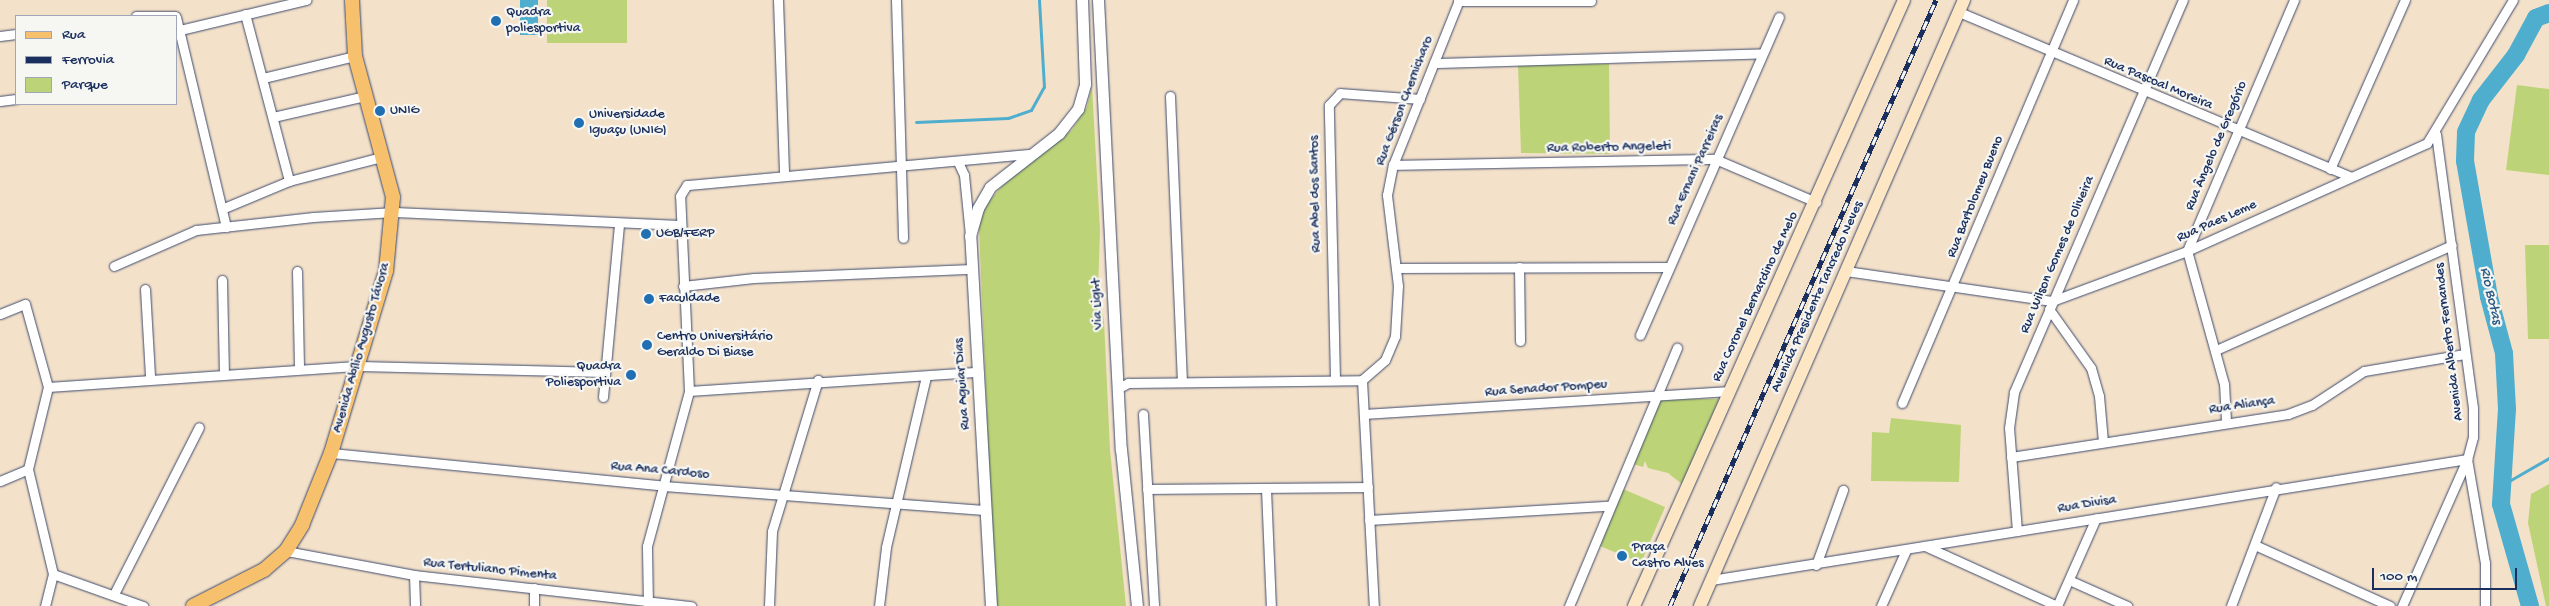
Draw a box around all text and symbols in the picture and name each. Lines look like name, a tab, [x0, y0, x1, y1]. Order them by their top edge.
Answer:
place label: Quadra poliesportiva	[506, 5, 580, 38]
legend	[15, 15, 178, 105]
marker: Quadra poliesportiva	[490, 15, 502, 27]
text: Rua	[62, 26, 85, 44]
street label: Rua Gérson Chernicharo	[1372, 34, 1438, 168]
text: Ferrovia	[62, 51, 114, 69]
street label: Rua Pascoal Moreira	[2101, 53, 2215, 115]
text: Parque	[62, 76, 108, 94]
street label: Rua Ângelo de Gregório	[2182, 79, 2252, 213]
place label: UNIG	[390, 103, 419, 119]
marker: UNIG	[374, 105, 386, 117]
place label: Universidade Iguaçu (UNIG)	[589, 107, 667, 140]
street label: Rua Ernani Parreiras	[1664, 112, 1728, 228]
marker: Universidade Iguaçu (UNIG)	[573, 117, 585, 129]
street label: Rua Bartolomeu Bueno	[1944, 134, 2008, 260]
street label: Rua Abel dos Santos	[1307, 135, 1325, 253]
street label: Rua Roberto Angeleti	[1547, 139, 1671, 157]
street label: Rua Wilson Gomes de Oliveira	[2017, 174, 2099, 336]
street label: Rua Paes Leme	[2174, 197, 2260, 247]
street label: Avenida Presidente Tancredo Neves	[1768, 199, 1868, 395]
street label: Rua Coronel Bernardino de Melo	[1709, 209, 1803, 385]
place label: UGB/FERP	[656, 226, 714, 242]
marker: UGB/FERP	[640, 228, 652, 240]
street label: Avenida Abílio Augusto Távora	[330, 261, 394, 435]
street label: Avenida Alberto Fernandes	[2432, 262, 2468, 422]
water label: Rio Botas	[2475, 266, 2505, 326]
street label: Via Light	[1088, 278, 1108, 330]
place label: Faculdade	[659, 291, 720, 307]
marker: Faculdade	[643, 293, 655, 305]
place label: Centro Universitário Geraldo Di Biase	[657, 329, 773, 362]
street label: Rua Aguiar Dias	[951, 338, 975, 430]
marker: Centro Universitário Geraldo Di Biase	[641, 339, 653, 351]
place label: Quadra Poliesportiva	[546, 359, 621, 392]
marker: Quadra Poliesportiva	[625, 369, 637, 381]
street label: Rua Senador Pompeu	[1484, 376, 1608, 402]
street label: Rua Aliança	[2208, 393, 2276, 419]
street label: Rua Ana Cardoso	[610, 458, 710, 484]
street label: Rua Divisa	[2056, 492, 2118, 518]
place label: Praça Castro Alves	[1632, 540, 1704, 572]
marker: Praça Castro Alves	[1616, 550, 1628, 562]
street label: Rua Tertuliano Pimenta	[422, 555, 558, 585]
scale bar	[2374, 558, 2519, 590]
text: 100 m	[2380, 568, 2417, 586]

